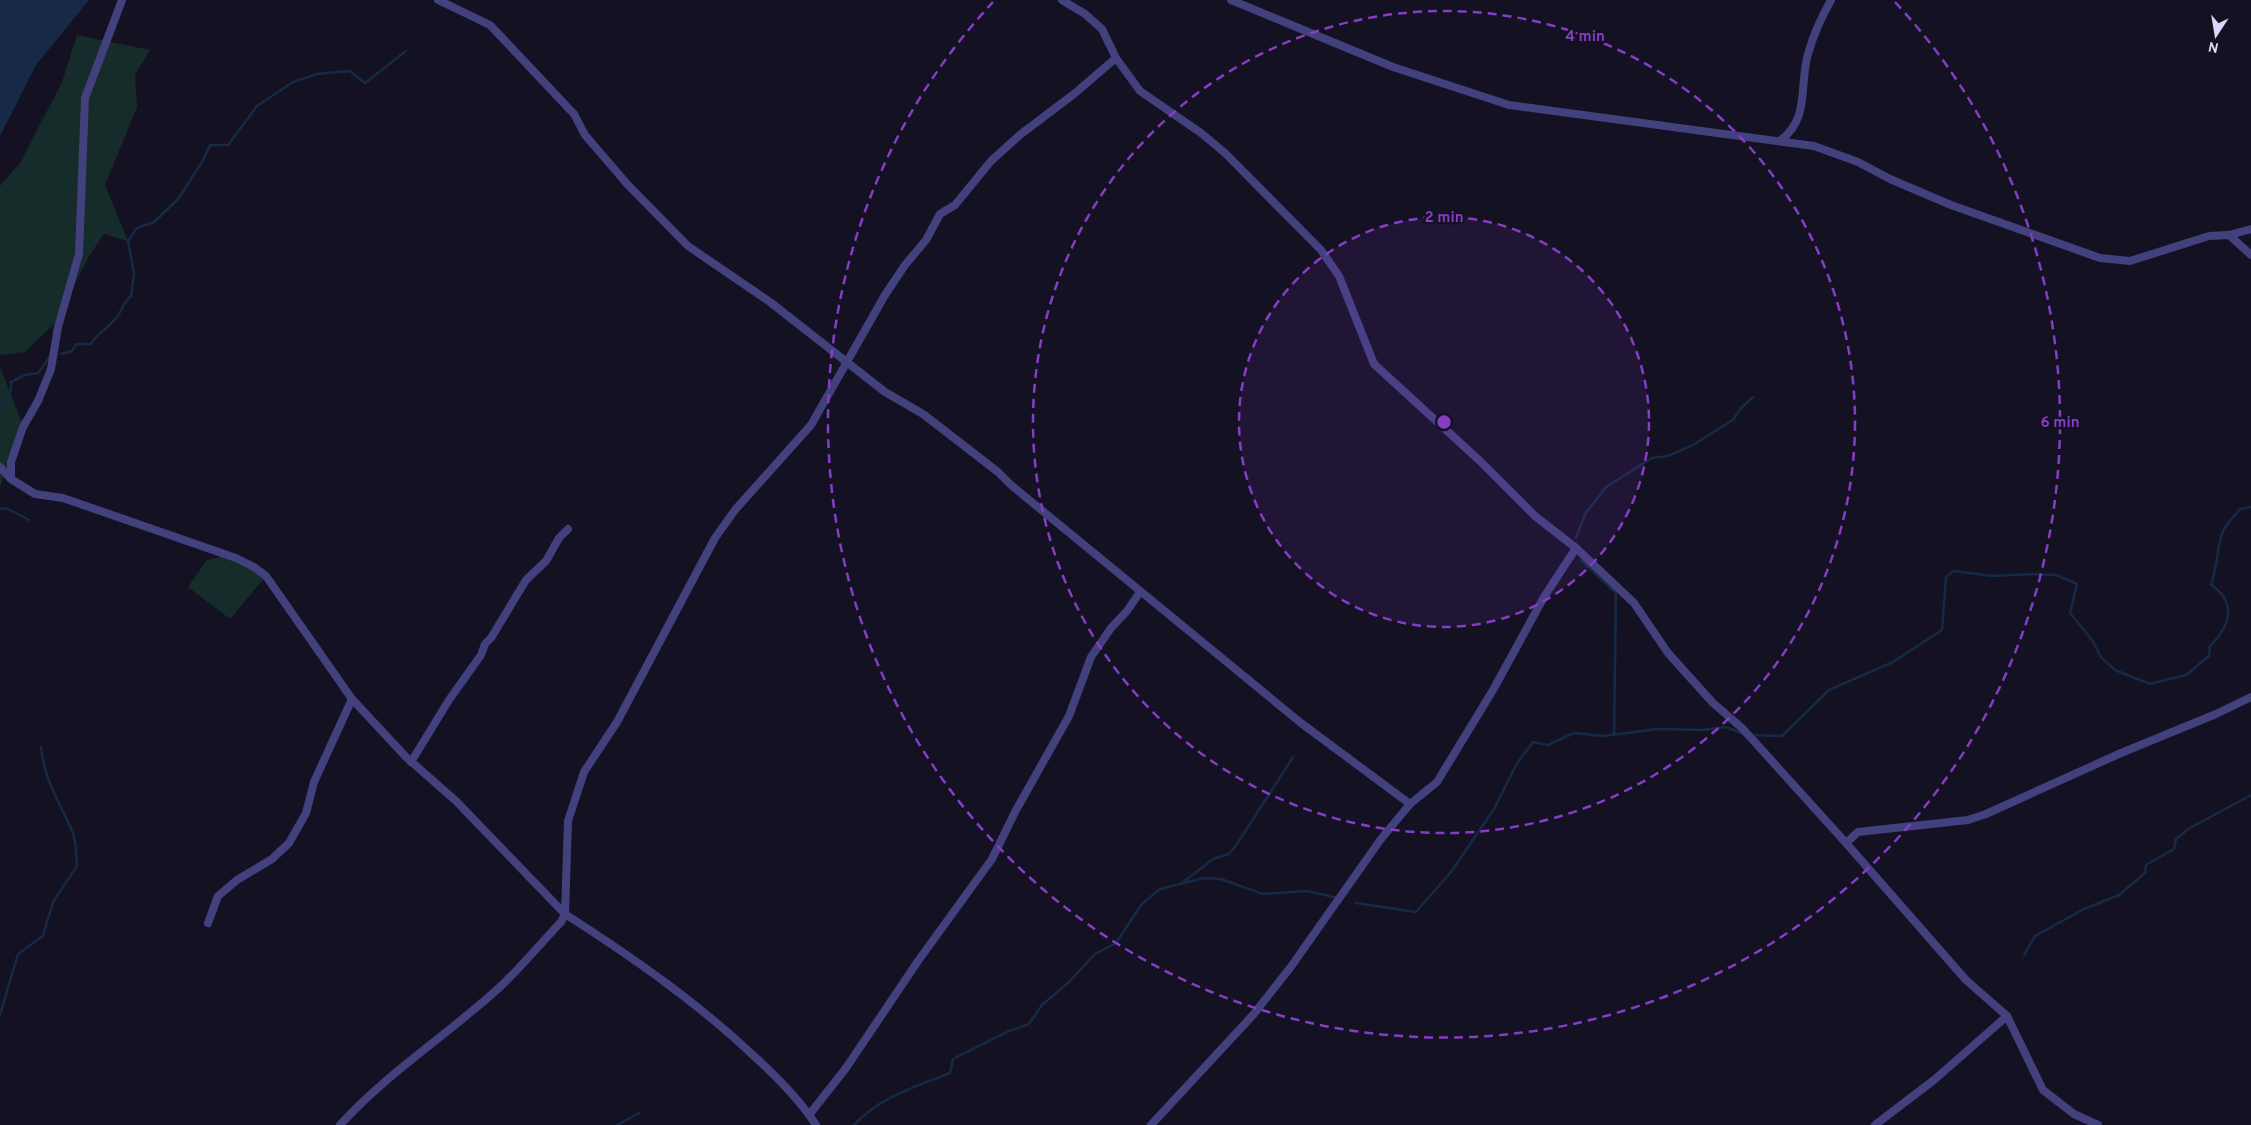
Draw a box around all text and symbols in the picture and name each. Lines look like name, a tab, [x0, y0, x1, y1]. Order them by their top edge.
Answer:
north arrow	[2191, 10, 2241, 60]
text: 4 min	[1565, 28, 1605, 47]
text: N	[2207, 37, 2220, 56]
text: 2 min	[1424, 209, 1464, 228]
centre of rings	[1435, 413, 1453, 431]
text: 6 min	[2040, 414, 2080, 433]

